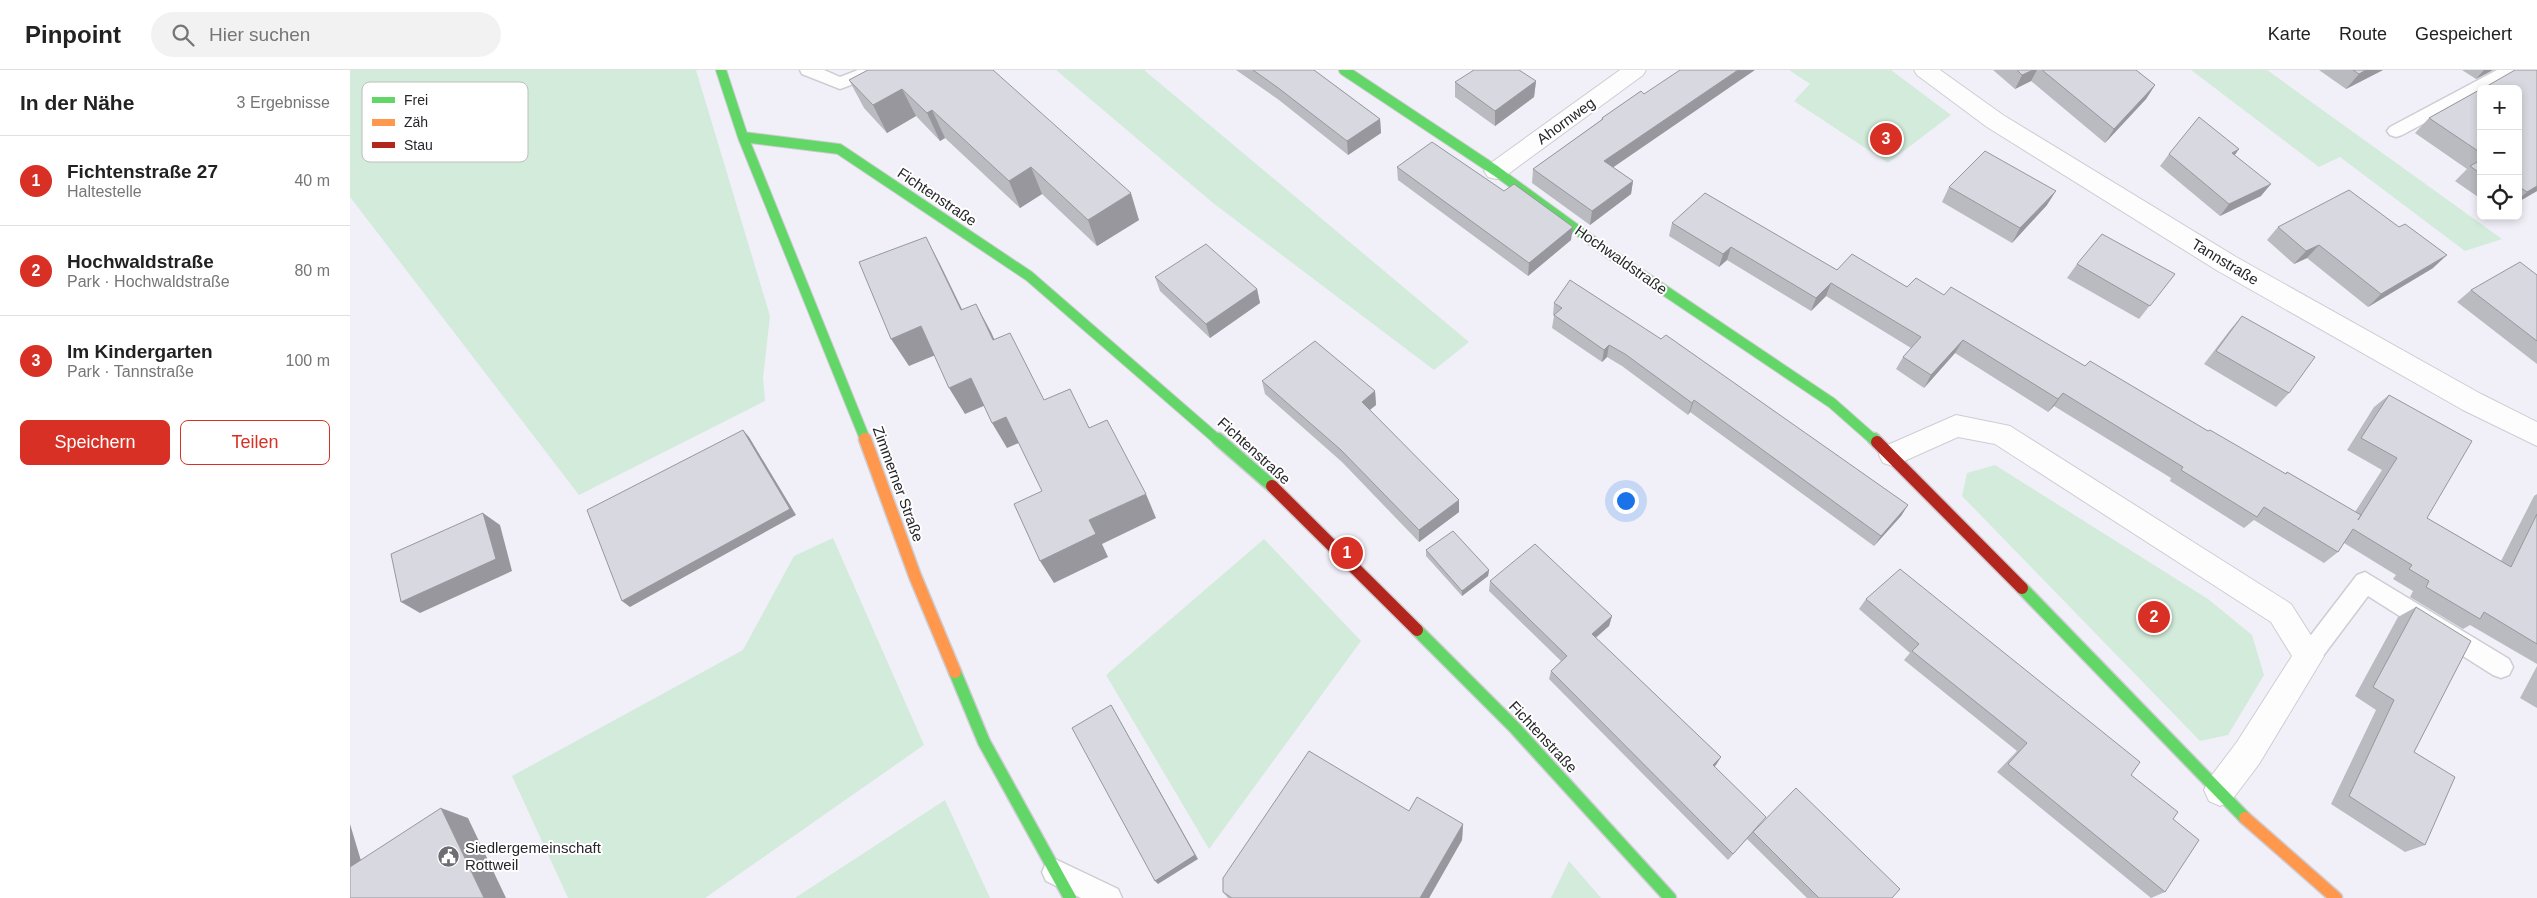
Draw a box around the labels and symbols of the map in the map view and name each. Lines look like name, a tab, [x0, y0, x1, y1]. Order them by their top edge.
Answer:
legend	[362, 82, 528, 162]
text: Frei	[404, 92, 428, 108]
street label: Ahornweg	[1533, 94, 1598, 147]
text: Zäh	[404, 114, 428, 130]
pin: 3	[1870, 120, 1902, 158]
text: Stau	[404, 137, 433, 153]
street label: Fichtenstraße	[895, 164, 980, 229]
street label: Hochwaldstraße	[1572, 222, 1671, 298]
street label: Tannstraße	[2189, 235, 2262, 288]
street label: Fichtenstraße	[1215, 414, 1294, 488]
street label: Zimmerner Straße	[870, 424, 927, 544]
your location	[1613, 488, 1639, 514]
pin: 1	[1331, 534, 1363, 572]
pin: 2	[2138, 598, 2170, 636]
street label: Fichtenstraße	[1506, 697, 1581, 776]
place label: Siedlergemeinschaft Rottweil	[465, 839, 602, 873]
public building icon: Siedlergemeinschaft Rottweil	[437, 845, 461, 869]

